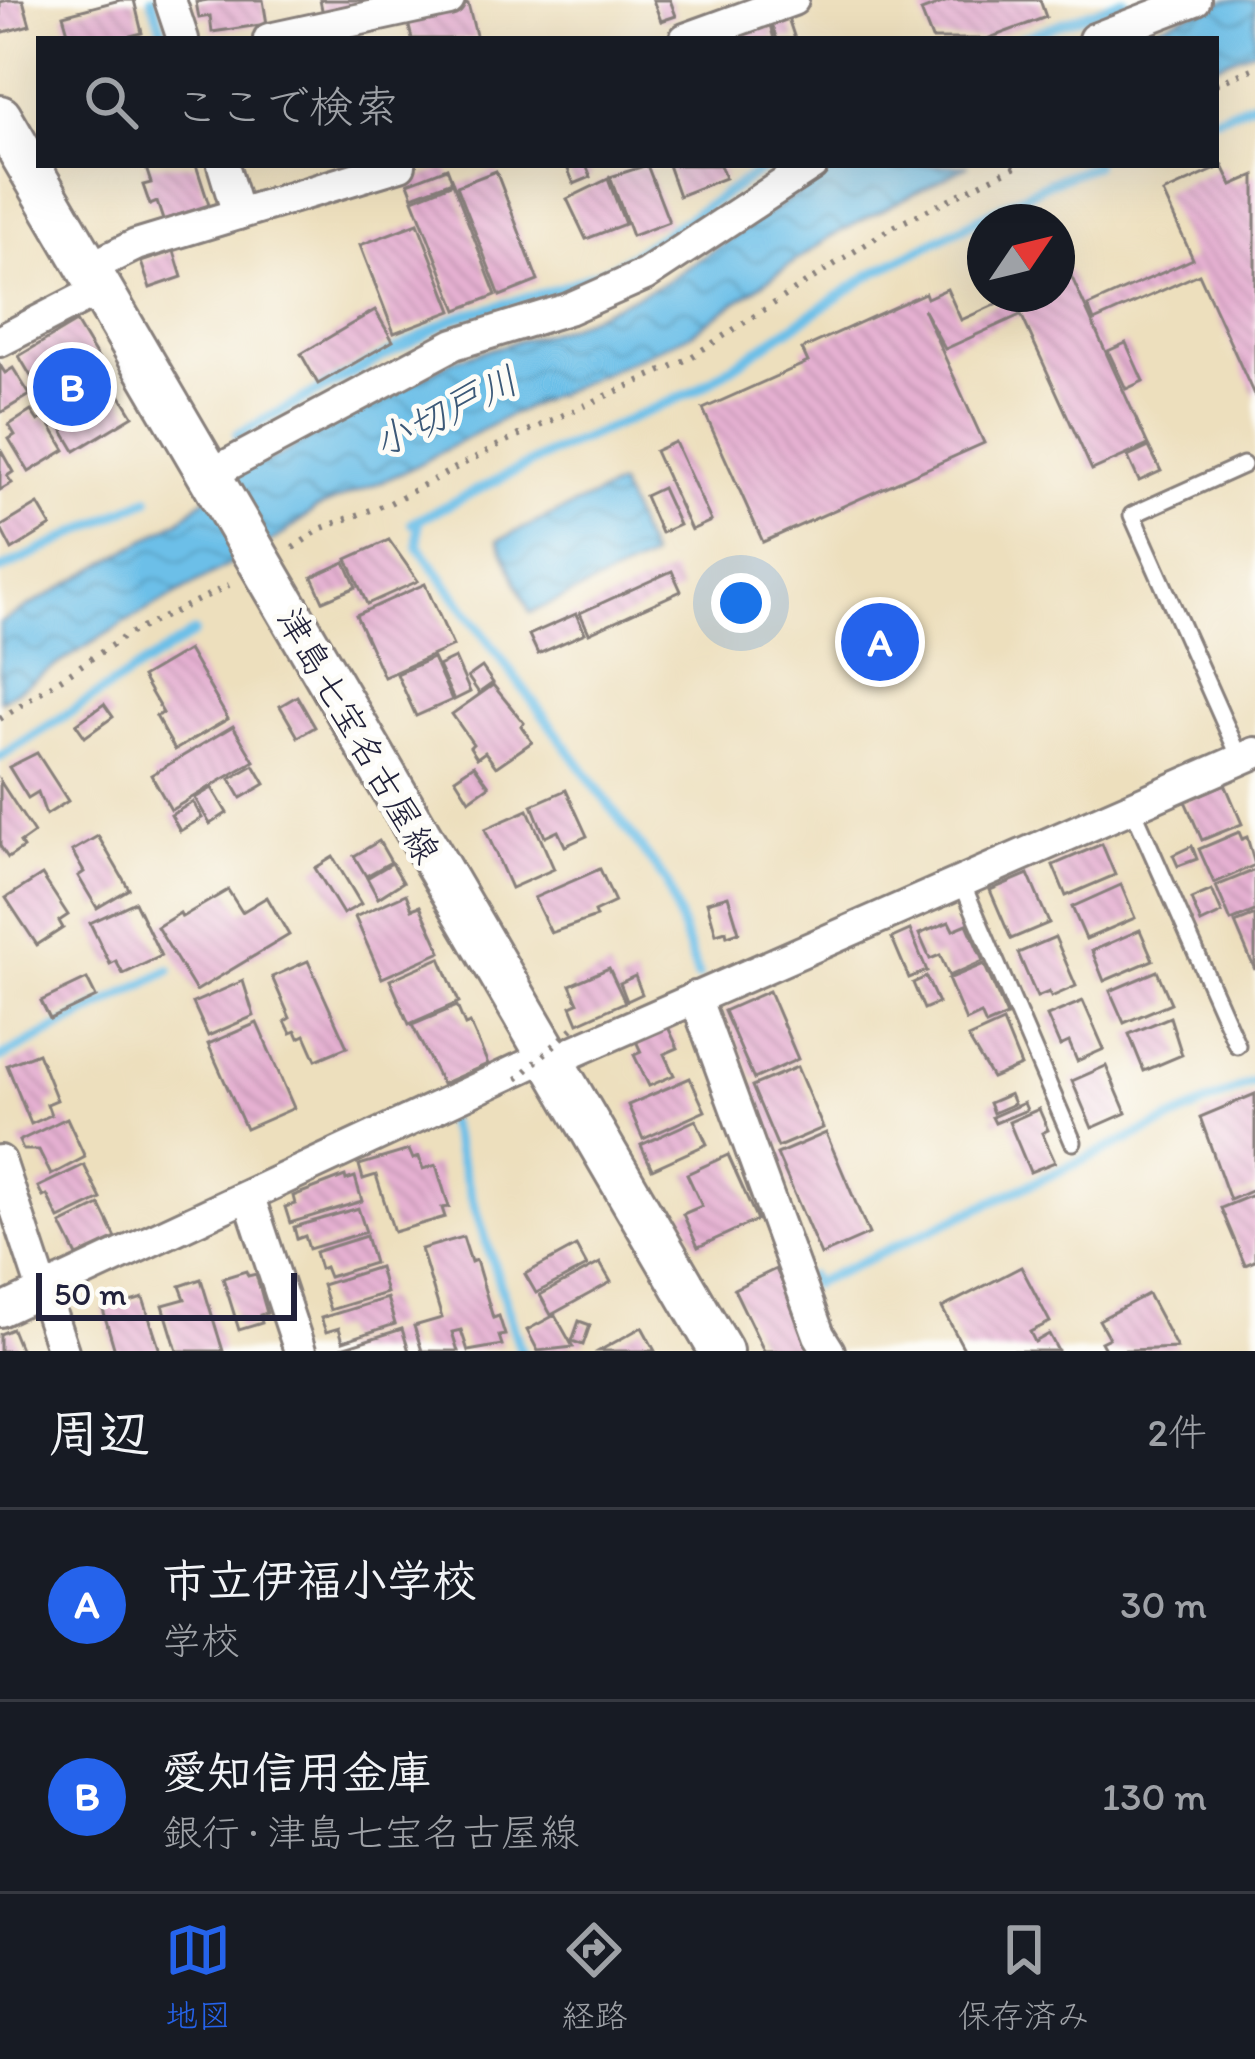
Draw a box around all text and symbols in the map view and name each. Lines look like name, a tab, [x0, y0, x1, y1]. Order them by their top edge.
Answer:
search box	[36, 36, 1219, 168]
icon: search	[78, 69, 144, 135]
text: ここで検索	[174, 79, 399, 133]
north arrow	[967, 204, 1075, 312]
pin: B	[33, 342, 111, 432]
water label: 小切戸川	[365, 356, 526, 467]
your location	[711, 573, 771, 633]
pin: A	[841, 597, 919, 687]
street label: 津島七宝名古屋線	[268, 600, 449, 871]
scale bar	[36, 1267, 297, 1320]
text: 50 m	[54, 1274, 127, 1313]
text: 周辺	[48, 1403, 150, 1464]
text: 2件	[1147, 1409, 1207, 1456]
text: 市立伊福小学校	[162, 1553, 477, 1607]
text: A	[75, 1581, 99, 1628]
text: 30 m	[1120, 1581, 1207, 1628]
text: 学校	[162, 1617, 240, 1664]
text: 愛知信用金庫	[162, 1745, 432, 1799]
text: B	[74, 1773, 100, 1820]
text: 130 m	[1102, 1773, 1207, 1820]
text: 銀行 · 津島七宝名古屋線	[162, 1809, 579, 1856]
tab: 地図	[165, 1917, 231, 2037]
tab: 経路	[561, 1917, 627, 2037]
tab: 保存済み	[958, 1917, 1090, 2037]

